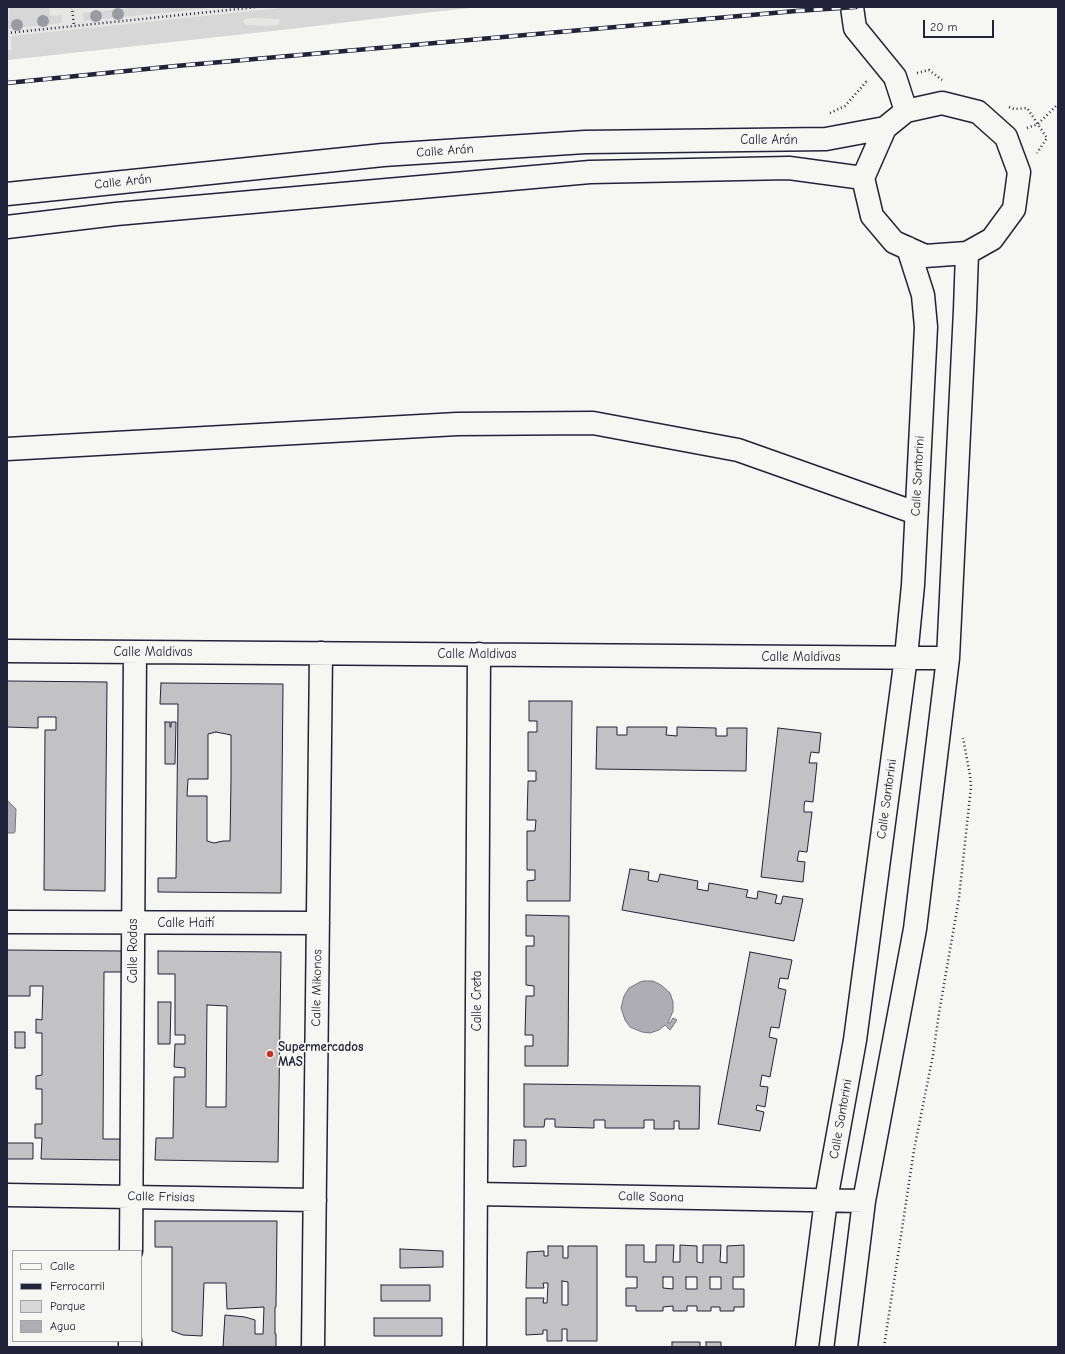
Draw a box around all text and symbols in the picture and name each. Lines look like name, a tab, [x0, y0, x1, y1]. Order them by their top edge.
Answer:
scale bar	[925, 12, 996, 38]
text: 20 m	[930, 20, 958, 34]
street label: Calle Arán	[740, 132, 798, 148]
street label: Calle Arán	[416, 141, 474, 161]
street label: Calle Arán	[94, 171, 152, 193]
street label: Calle Santorini	[908, 435, 928, 517]
street label: Calle Maldivas	[114, 644, 192, 660]
street label: Calle Maldivas	[438, 646, 516, 662]
street label: Calle Maldivas	[762, 649, 840, 665]
street label: Calle Santorini	[874, 758, 900, 840]
street label: Calle Haití	[158, 915, 214, 931]
street label: Calle Rodas	[125, 919, 141, 983]
street label: Calle Mikonos	[309, 949, 325, 1027]
street label: Calle Creta	[469, 971, 485, 1031]
place label: Supermercados MAS	[278, 1039, 364, 1070]
marker: Supermercados MAS	[265, 1049, 275, 1059]
street label: Calle Santorini	[826, 1078, 856, 1160]
street label: Calle Frisias	[127, 1189, 195, 1205]
street label: Calle Saona	[618, 1189, 684, 1205]
legend	[12, 1250, 142, 1342]
text: Calle	[50, 1259, 75, 1273]
text: Ferrocarril	[50, 1279, 105, 1293]
text: Parque	[50, 1299, 85, 1313]
text: Agua	[50, 1319, 76, 1333]

